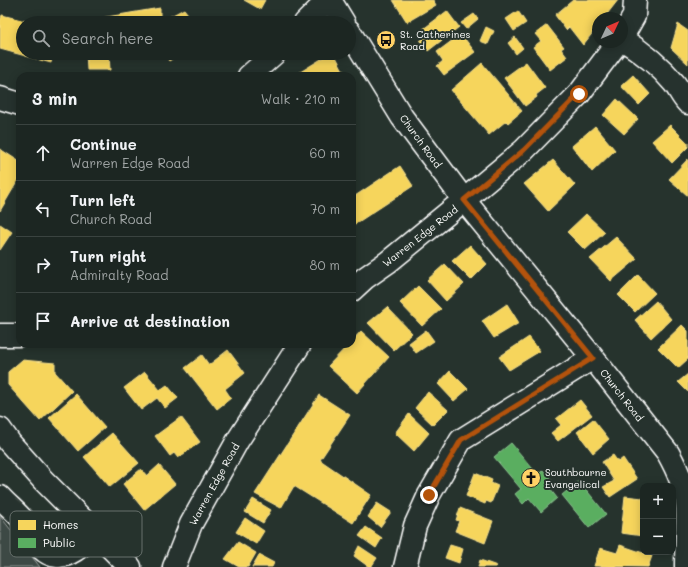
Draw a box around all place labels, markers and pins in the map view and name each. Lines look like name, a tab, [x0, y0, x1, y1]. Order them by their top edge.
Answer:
place label: St. Catherines Road	[400, 27, 471, 53]
bus stop icon: St. Catherines Road	[375, 29, 397, 51]
place label: Southbourne Evangelical	[545, 465, 607, 491]
church icon: Southbourne Evangelical	[520, 467, 542, 489]

